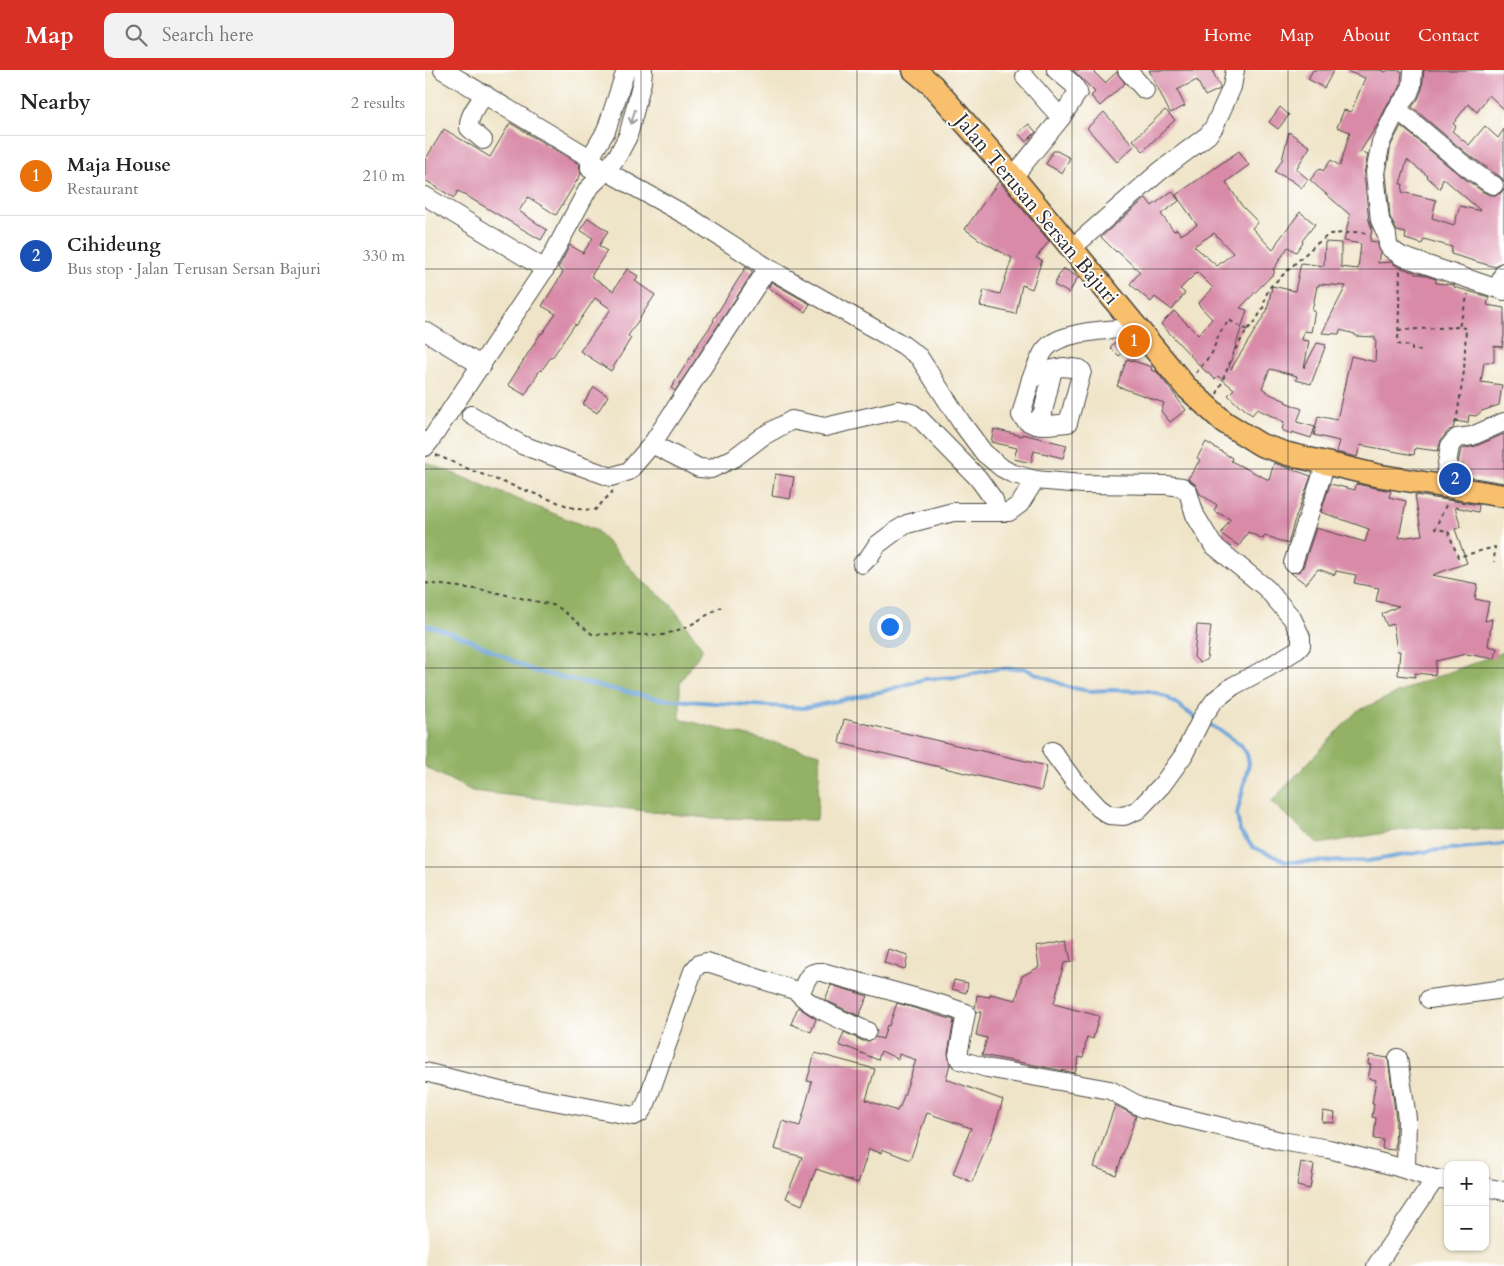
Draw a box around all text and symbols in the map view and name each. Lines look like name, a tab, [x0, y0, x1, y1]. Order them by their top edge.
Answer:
search box	[104, 13, 454, 58]
text: Map	[25, 19, 74, 52]
icon: search	[122, 21, 150, 49]
text: Search here	[162, 22, 254, 48]
text: Home	[1204, 23, 1252, 48]
text: Map	[1280, 23, 1314, 48]
text: About	[1342, 23, 1390, 48]
text: Contact	[1418, 23, 1479, 48]
text: Nearby	[20, 88, 91, 117]
text: 2 results	[351, 92, 405, 114]
street label: Jalan Terusan Sersan Bajuri	[946, 105, 1125, 311]
one-way arrow	[627, 109, 637, 125]
text: Maja House	[67, 152, 171, 178]
text: 1	[32, 165, 40, 187]
text: 210 m	[363, 165, 405, 187]
text: Restaurant	[67, 178, 138, 200]
text: Cihideung	[67, 232, 161, 258]
text: 2	[32, 245, 40, 267]
text: 330 m	[363, 245, 405, 267]
text: Bus stop · Jalan Terusan Sersan Bajuri	[67, 258, 321, 280]
pin: 1	[1118, 322, 1150, 360]
pin: 2	[1439, 460, 1471, 498]
your location	[877, 614, 903, 640]
map controls	[1444, 1161, 1489, 1251]
button: +	[1444, 1161, 1489, 1206]
button: −	[1444, 1206, 1489, 1251]

